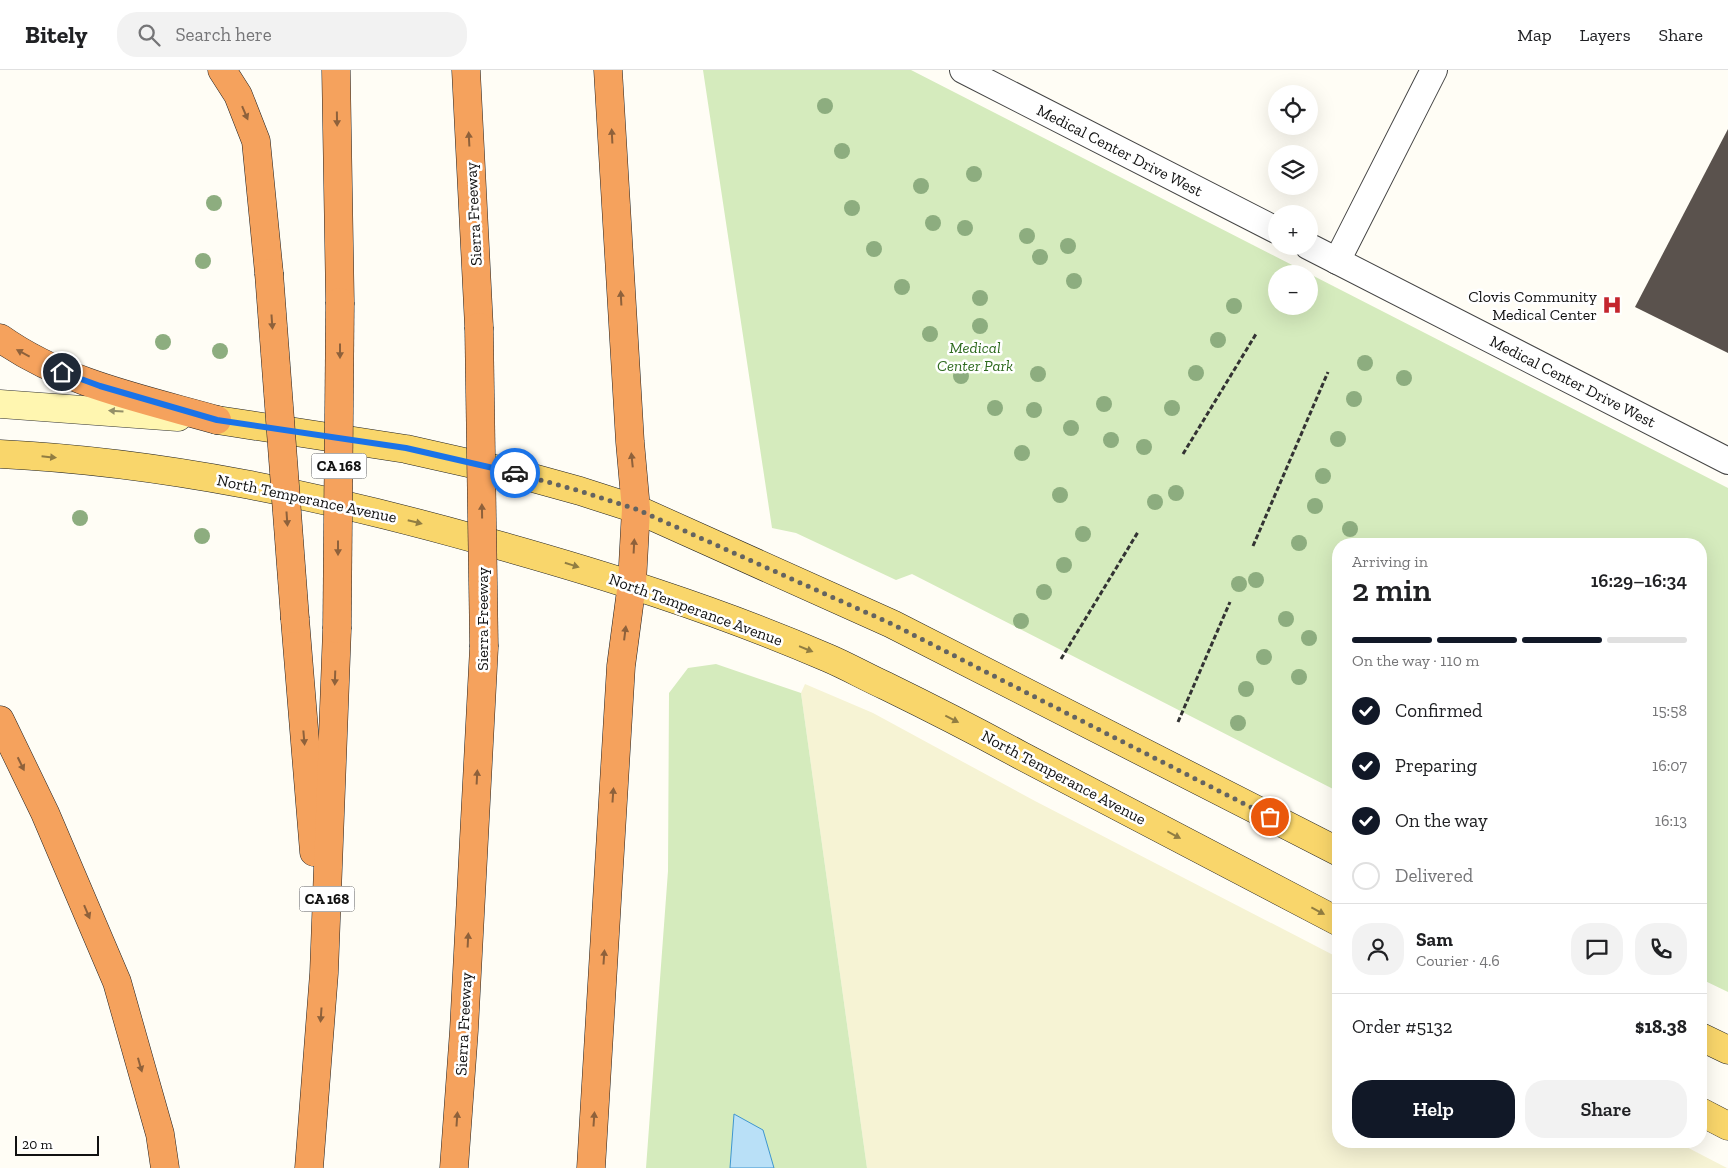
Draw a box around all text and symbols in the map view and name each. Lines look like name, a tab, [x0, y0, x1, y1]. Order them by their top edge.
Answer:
search box	[117, 12, 467, 57]
text: Bitely	[25, 20, 87, 49]
icon: search	[135, 21, 163, 49]
text: Search here	[175, 23, 272, 46]
text: Map	[1517, 24, 1552, 46]
text: Layers	[1580, 24, 1631, 46]
text: Share	[1659, 24, 1703, 46]
map controls	[1268, 85, 1318, 315]
button: locate	[1268, 85, 1318, 135]
street label: Medical Center Drive West	[1034, 100, 1206, 201]
one-way arrow	[242, 105, 250, 120]
one-way arrow	[333, 111, 341, 127]
one-way arrow	[607, 128, 615, 144]
one-way arrow	[465, 130, 473, 146]
button: layers	[1268, 145, 1318, 195]
street label: Sierra Freeway	[461, 161, 486, 266]
button: +	[1268, 205, 1318, 255]
button: −	[1268, 265, 1318, 315]
place label: Clovis Community Medical Center	[1468, 287, 1598, 324]
one-way arrow	[617, 290, 625, 306]
hospital icon: Clovis Community Medical Center	[1601, 294, 1623, 316]
one-way arrow	[269, 314, 277, 330]
street label: Medical Center Drive West	[1487, 331, 1659, 432]
park label: Medical Center Park	[937, 338, 1013, 375]
one-way arrow	[336, 343, 344, 359]
one-way arrow	[15, 349, 30, 357]
pin	[41, 351, 83, 393]
icon: home	[48, 358, 76, 386]
one-way arrow	[108, 407, 124, 415]
courier	[490, 448, 540, 498]
one-way arrow	[628, 452, 636, 468]
one-way arrow	[41, 453, 57, 461]
road number: CA 168	[312, 454, 366, 478]
icon: car	[501, 459, 529, 487]
street label: North Temperance Avenue	[215, 470, 399, 527]
one-way arrow	[478, 503, 486, 519]
one-way arrow	[283, 511, 291, 527]
one-way arrow	[407, 518, 422, 526]
one-way arrow	[630, 538, 638, 554]
one-way arrow	[334, 540, 342, 556]
text: Arriving in	[1352, 552, 1428, 571]
one-way arrow	[564, 562, 579, 570]
street label: Sierra Freeway	[473, 566, 492, 671]
street label: North Temperance Avenue	[606, 569, 785, 650]
text: 16:29–16:34	[1591, 569, 1687, 592]
text: 2 min	[1352, 571, 1431, 609]
one-way arrow	[621, 625, 629, 641]
one-way arrow	[799, 645, 814, 653]
text: On the way · 110 m	[1352, 651, 1479, 670]
one-way arrow	[331, 670, 339, 686]
icon: check	[1352, 697, 1380, 725]
text: Confirmed	[1395, 699, 1482, 722]
text: 15:58	[1652, 701, 1687, 720]
one-way arrow	[945, 715, 960, 723]
street label: North Temperance Avenue	[978, 726, 1149, 829]
one-way arrow	[301, 730, 309, 746]
icon: check	[1352, 752, 1380, 780]
text: Preparing	[1395, 754, 1477, 777]
one-way arrow	[17, 756, 25, 771]
text: 16:07	[1652, 756, 1687, 775]
one-way arrow	[473, 769, 481, 785]
one-way arrow	[610, 787, 618, 803]
pin	[1249, 796, 1291, 838]
icon: bag	[1256, 803, 1284, 831]
icon: check	[1352, 807, 1380, 835]
text: On the way	[1395, 809, 1488, 832]
text: 16:13	[1655, 811, 1687, 830]
one-way arrow	[1167, 831, 1181, 839]
text: Delivered	[1395, 864, 1473, 887]
road number: CA 168	[300, 886, 354, 912]
one-way arrow	[84, 905, 92, 919]
one-way arrow	[1310, 907, 1325, 915]
button: person	[1352, 923, 1404, 975]
button: chat	[1571, 923, 1623, 975]
button: phone	[1635, 923, 1687, 975]
text: Sam	[1416, 928, 1453, 951]
one-way arrow	[465, 931, 473, 947]
one-way arrow	[600, 949, 608, 965]
text: Courier · 4.6	[1416, 951, 1500, 970]
street label: Sierra Freeway	[451, 971, 476, 1076]
one-way arrow	[317, 1007, 325, 1023]
text: Order #5132	[1352, 1015, 1453, 1038]
text: $18.38	[1635, 1015, 1687, 1038]
one-way arrow	[137, 1058, 145, 1073]
button: Help	[1352, 1080, 1515, 1138]
button: Share	[1525, 1080, 1687, 1138]
one-way arrow	[454, 1111, 462, 1127]
one-way arrow	[590, 1111, 598, 1127]
scale bar	[15, 1133, 99, 1156]
text: 20 m	[22, 1136, 53, 1153]

